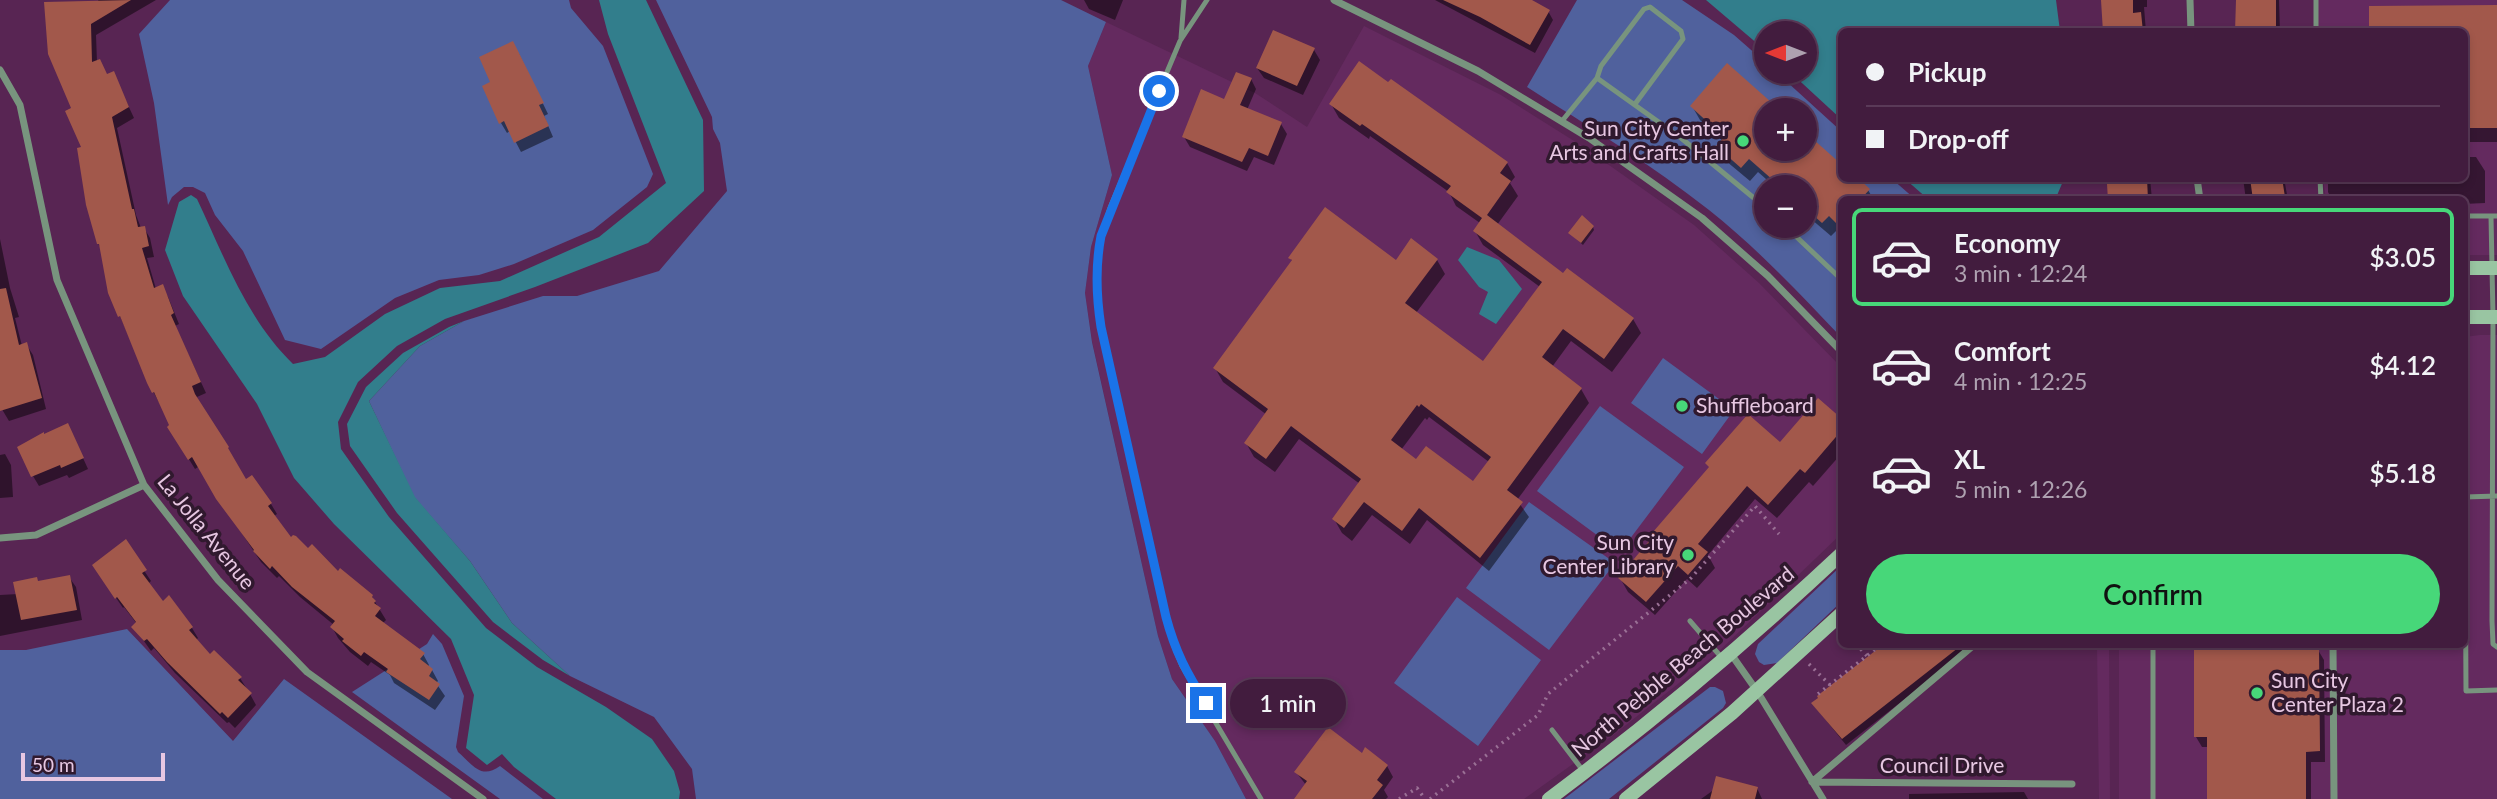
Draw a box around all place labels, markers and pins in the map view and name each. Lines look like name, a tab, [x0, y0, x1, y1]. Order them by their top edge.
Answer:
place label: Sun City Center Arts and Crafts Hall	[1549, 115, 1729, 164]
marker: Sun City Center Arts and Crafts Hall	[1735, 133, 1751, 149]
place label: Shuffleboard	[1696, 392, 1814, 417]
marker: Shuffleboard	[1674, 398, 1690, 414]
place label: Sun City Center Library	[1542, 529, 1674, 578]
marker: Sun City Center Library	[1680, 547, 1696, 563]
place label: Sun City Center Plaza 2	[2271, 667, 2404, 716]
marker: Sun City Center Plaza 2	[2249, 685, 2265, 701]

